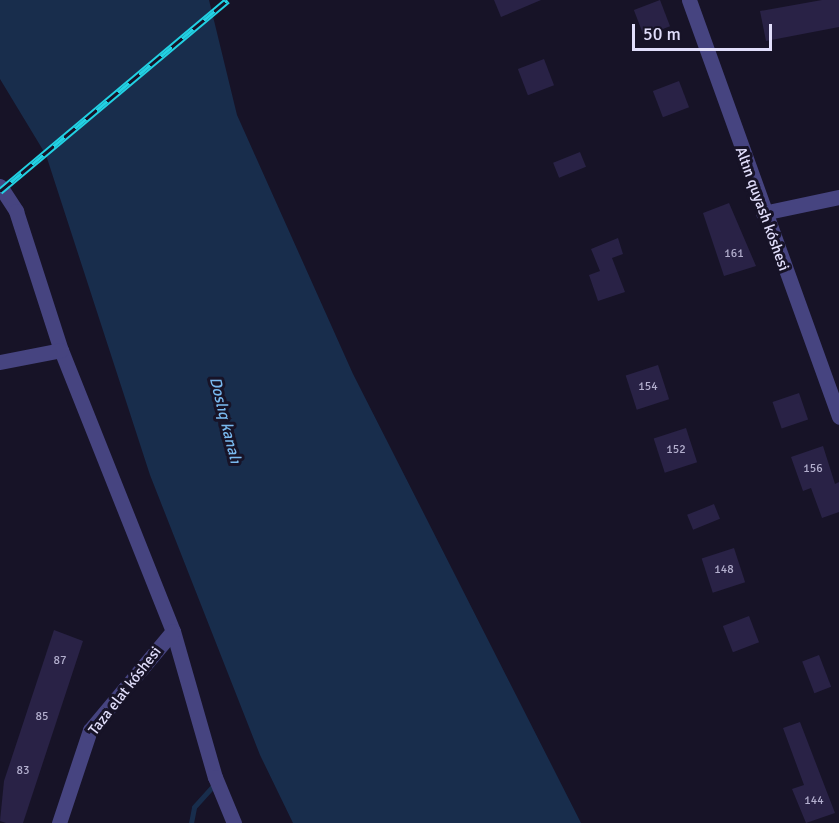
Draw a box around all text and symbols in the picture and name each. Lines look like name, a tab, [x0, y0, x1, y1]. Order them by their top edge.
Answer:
scale bar	[635, 12, 774, 50]
text: 50 m	[643, 23, 681, 45]
street label: Altın quyash kóshesi	[731, 145, 793, 273]
house number: 161	[724, 247, 744, 261]
water label: Doslıq kanalı	[205, 375, 245, 465]
house number: 154	[638, 380, 658, 394]
house number: 152	[666, 443, 686, 457]
house number: 156	[803, 462, 823, 476]
house number: 148	[714, 563, 734, 577]
street label: Taza elat kóshesi	[85, 643, 165, 739]
house number: 87	[54, 654, 66, 668]
house number: 85	[36, 710, 48, 724]
house number: 83	[17, 764, 29, 778]
house number: 144	[804, 794, 824, 808]

